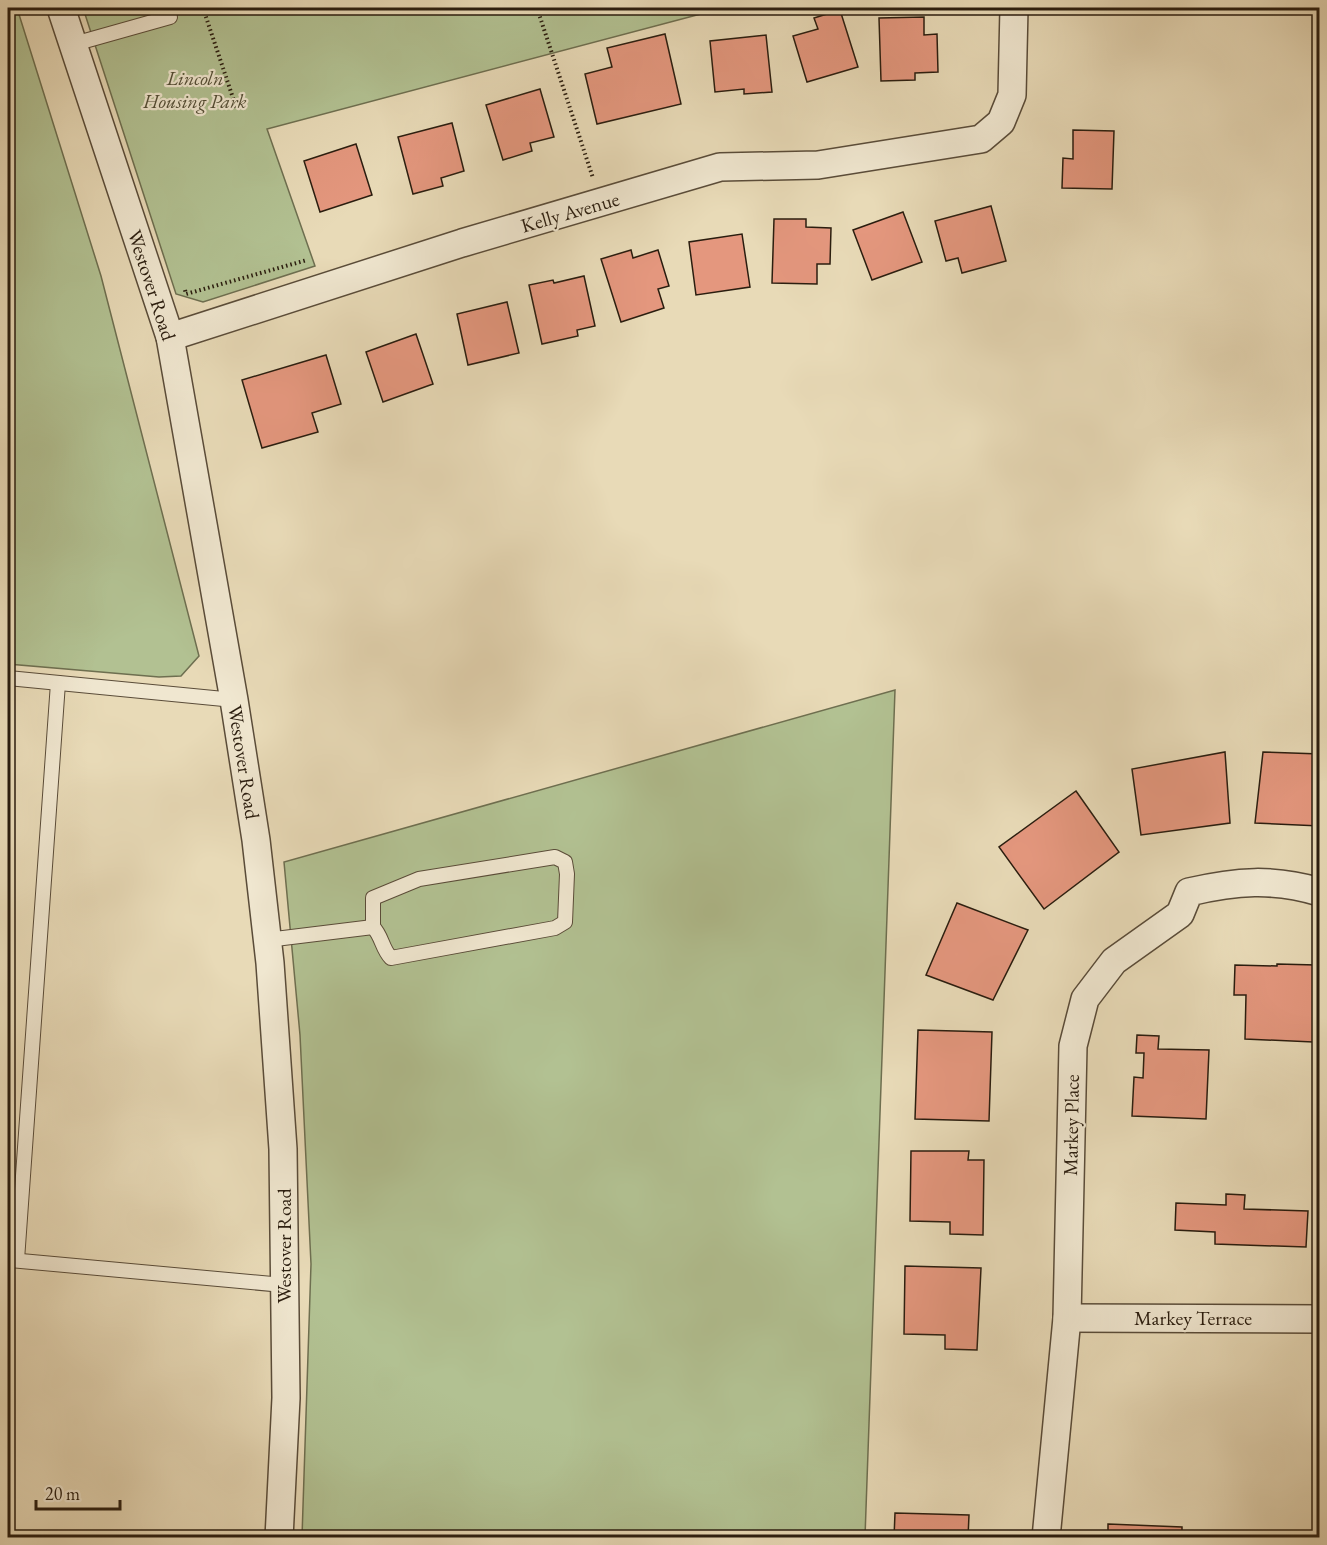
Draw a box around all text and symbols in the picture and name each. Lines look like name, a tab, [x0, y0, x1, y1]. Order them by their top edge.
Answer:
park label: Lincoln Housing Park	[142, 65, 247, 114]
street label: Kelly Avenue	[518, 186, 622, 238]
street label: Westover Road	[122, 226, 182, 345]
street label: Westover Road	[222, 703, 266, 822]
street label: Markey Place	[1057, 1074, 1085, 1176]
street label: Westover Road	[271, 1188, 297, 1304]
street label: Markey Terrace	[1134, 1305, 1252, 1331]
scale bar	[36, 1473, 120, 1511]
text: 20 m	[45, 1482, 80, 1505]

